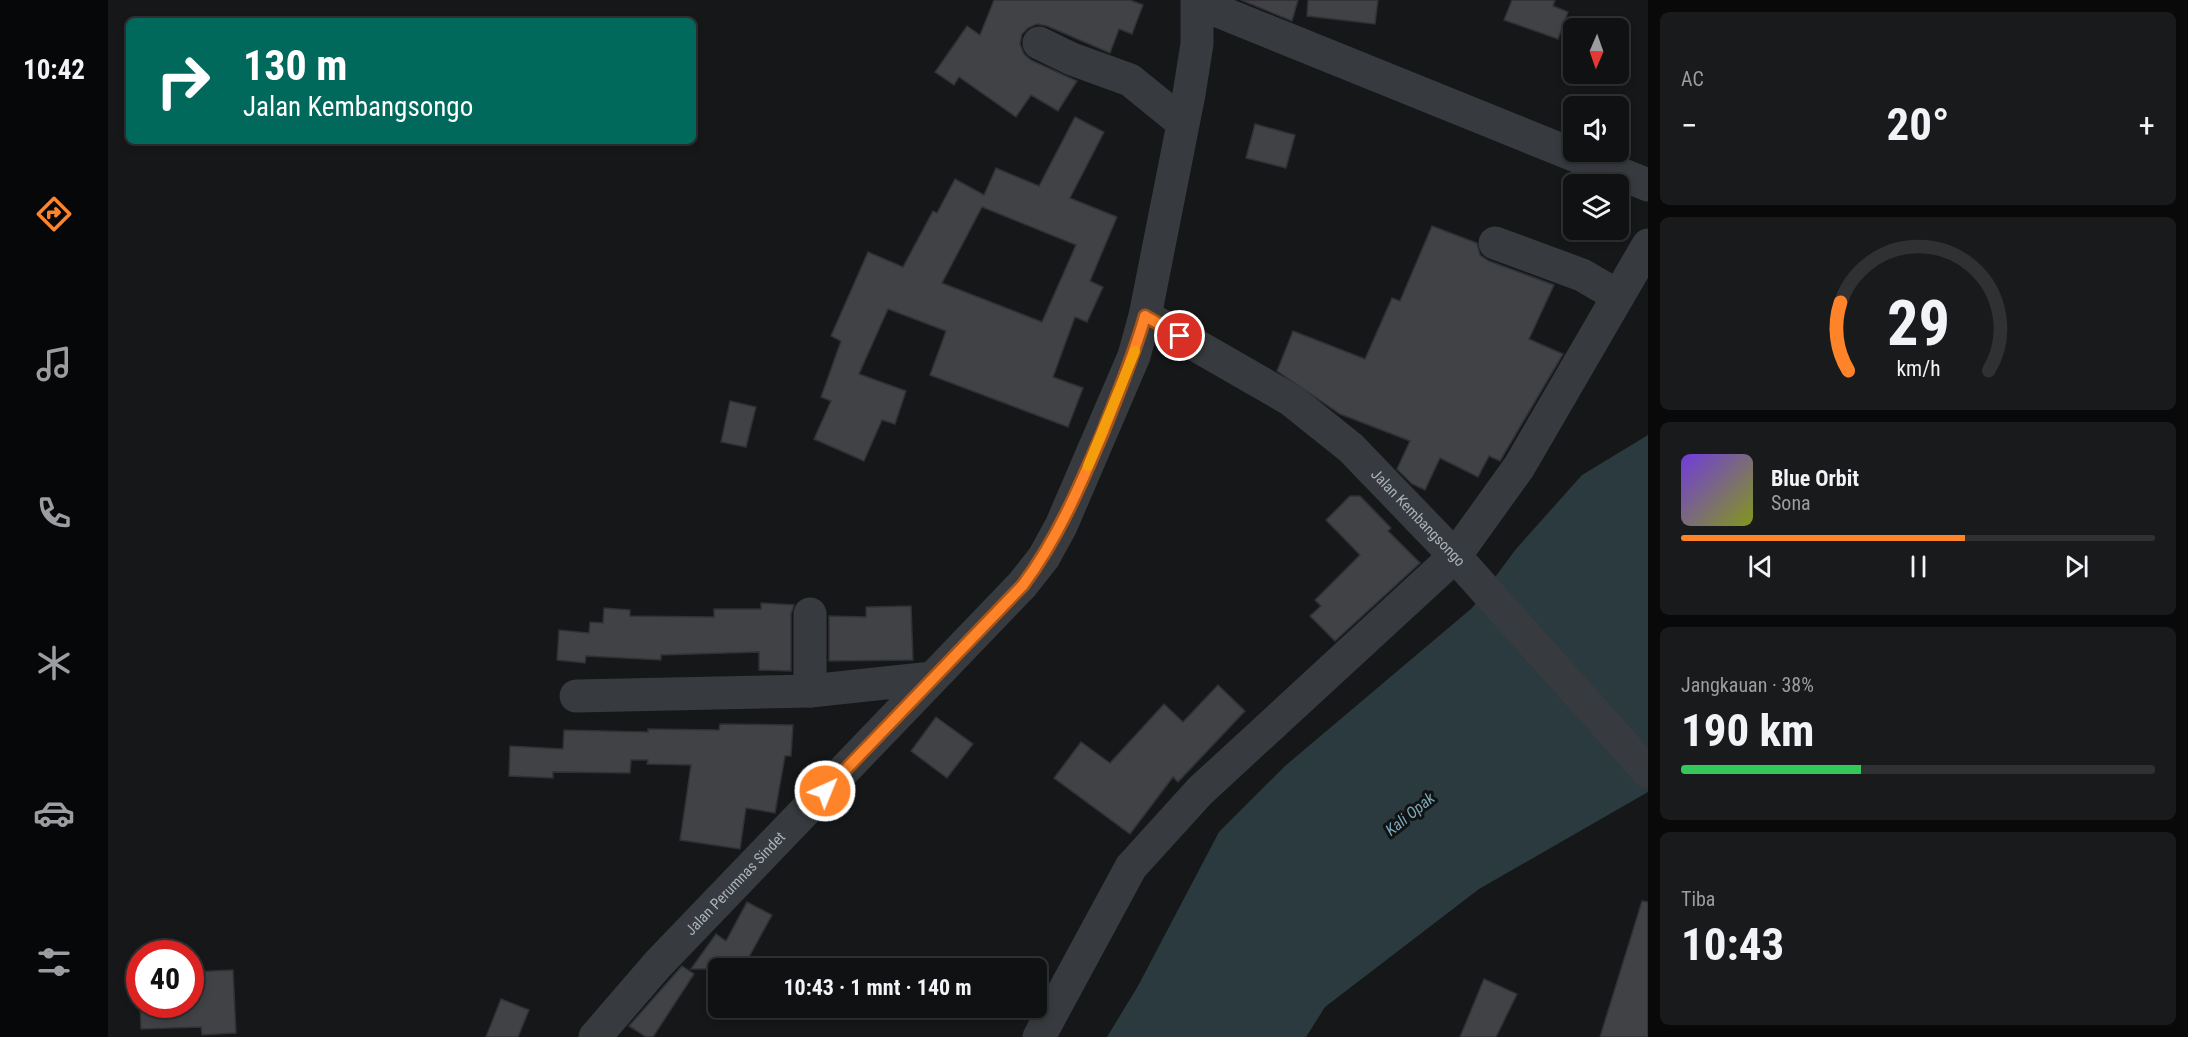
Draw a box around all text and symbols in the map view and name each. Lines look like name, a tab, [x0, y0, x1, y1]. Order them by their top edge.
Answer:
north arrow	[1563, 18, 1629, 84]
map controls	[1563, 18, 1629, 240]
text: 130 m	[243, 41, 348, 90]
icon: right	[144, 42, 222, 120]
text: 10:42	[23, 54, 85, 86]
text: AC	[1681, 67, 1704, 91]
text: Jalan Kembangsongo	[243, 91, 473, 123]
button: sound	[1563, 96, 1629, 162]
text: 20°	[1887, 98, 1950, 151]
text: −	[1681, 106, 1698, 145]
text: +	[2139, 106, 2155, 145]
button: layers	[1563, 174, 1629, 240]
icon: directions	[33, 193, 75, 235]
text: 29	[1886, 287, 1950, 360]
pin	[1154, 310, 1205, 361]
icon: arrive	[1163, 319, 1196, 352]
icon: music	[33, 343, 75, 385]
text: km/h	[1896, 356, 1940, 381]
street label: Jalan Kembangsongo	[1367, 465, 1469, 570]
text: Blue Orbit	[1771, 466, 1859, 491]
text: Sona	[1771, 491, 1811, 515]
icon: phone	[33, 492, 75, 534]
icon: previous	[1744, 550, 1777, 583]
icon: pause	[1902, 550, 1935, 583]
icon: next	[2060, 550, 2093, 583]
icon: climate	[33, 642, 75, 684]
text: Jangkauan · 38%	[1681, 673, 1814, 697]
text: 190 km	[1681, 704, 1814, 757]
position arrow	[793, 759, 857, 823]
water label: Kali Opak	[1381, 788, 1439, 840]
icon: car	[33, 792, 75, 834]
street label: Jalan Perumnas Sindet	[682, 828, 789, 939]
text: Tiba	[1681, 887, 1715, 911]
text: 10:43	[1681, 918, 1784, 971]
speed limit sign: 40	[126, 940, 204, 1018]
icon: filters	[33, 941, 75, 983]
text: 10:43 · 1 mnt · 140 m	[783, 975, 972, 1000]

